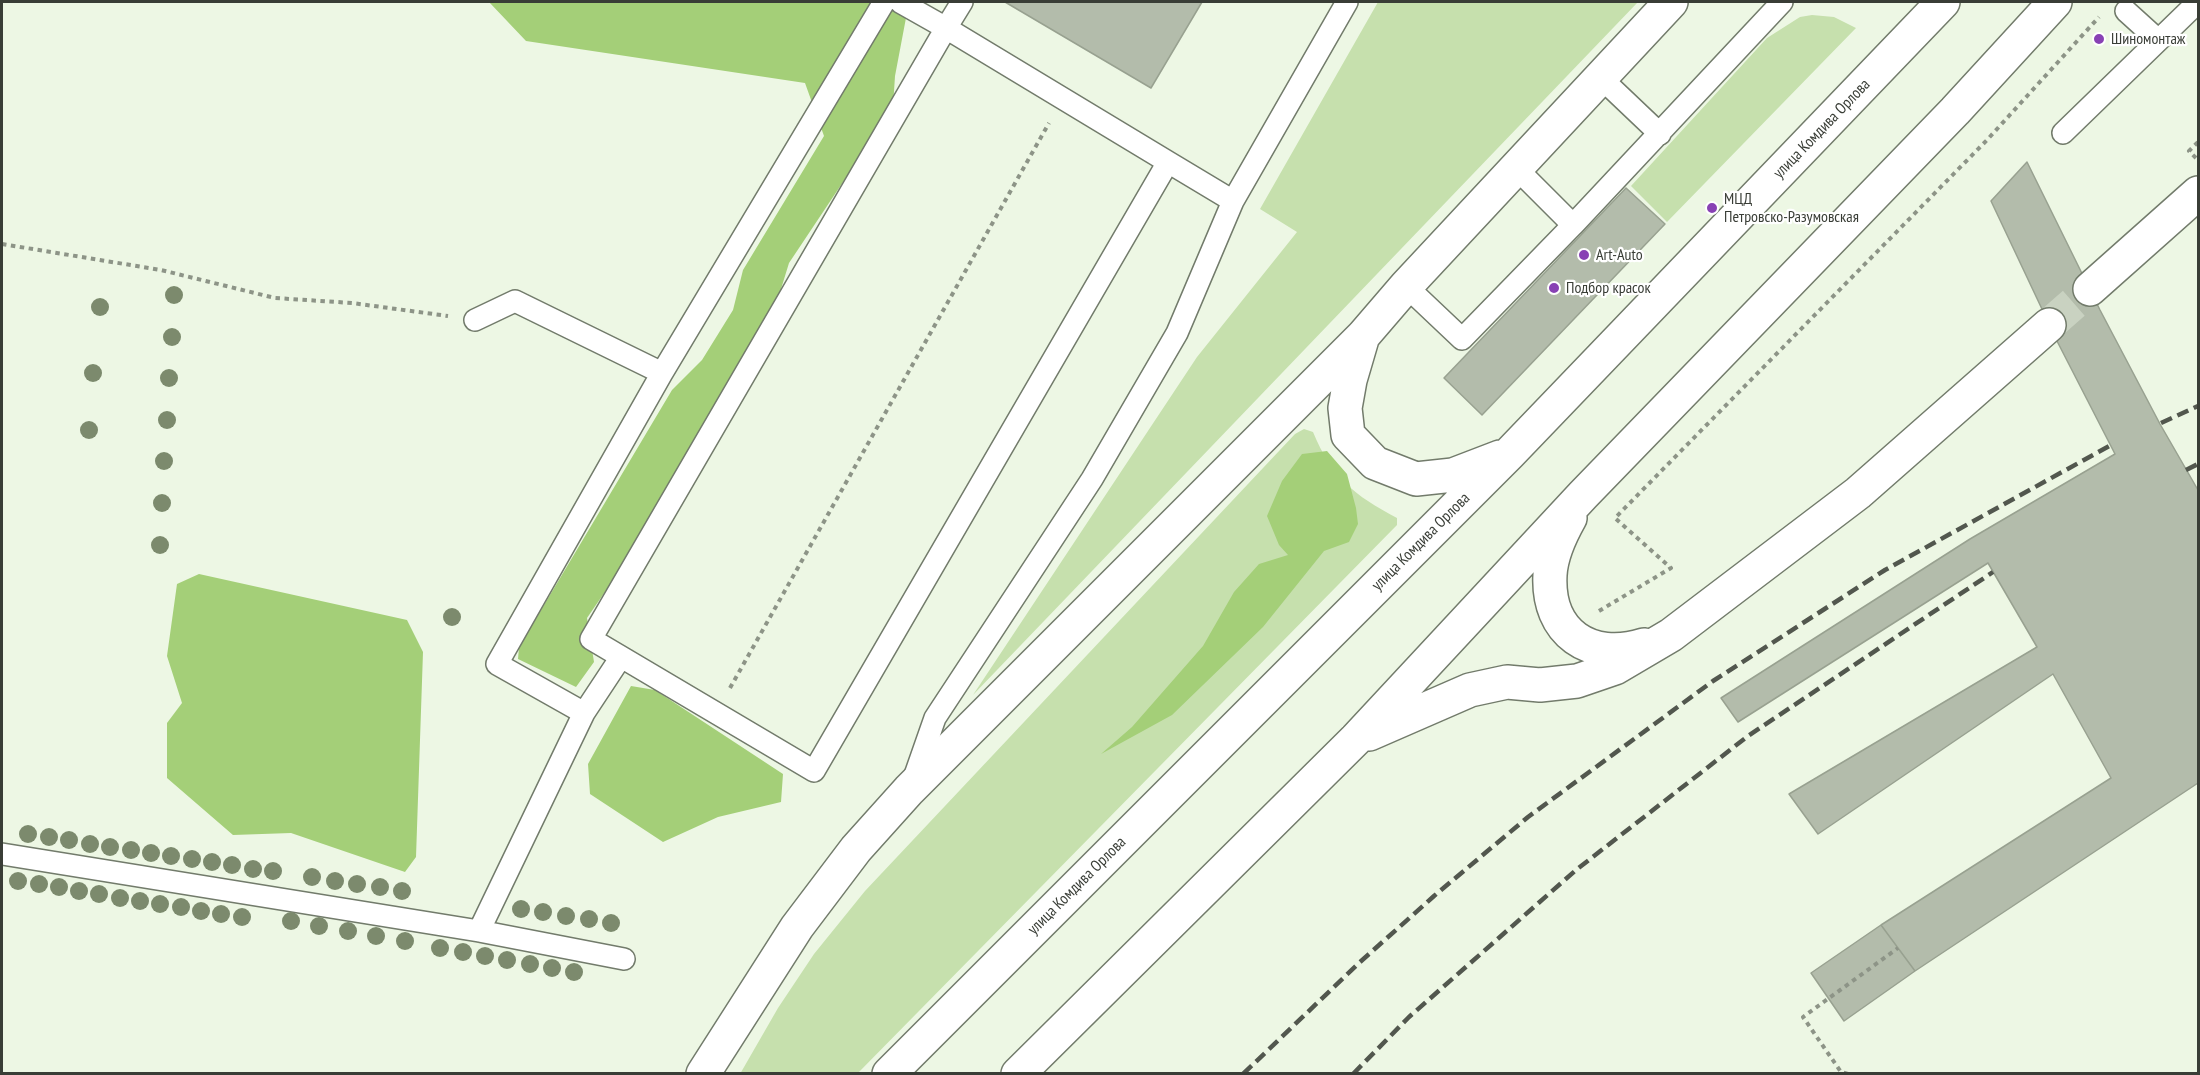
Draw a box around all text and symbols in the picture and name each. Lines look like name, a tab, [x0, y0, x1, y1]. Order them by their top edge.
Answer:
place label: Шиномонтаж	[2111, 29, 2185, 49]
marker: Шиномонтаж	[2092, 32, 2106, 46]
street label: улица Комдива Орлова	[1770, 75, 1874, 183]
place label: МЦД Петровско-Разумовская	[1724, 189, 1859, 227]
marker: МЦД Петровско-Разумовская	[1705, 201, 1719, 215]
place label: Art-Auto	[1596, 245, 1643, 265]
marker: Art-Auto	[1577, 248, 1591, 262]
place label: Подбор красок	[1566, 278, 1651, 298]
marker: Подбор красок	[1547, 281, 1561, 295]
street label: улица Комдива Орлова	[1368, 489, 1474, 595]
street label: улица Комдива Орлова	[1024, 833, 1130, 939]

